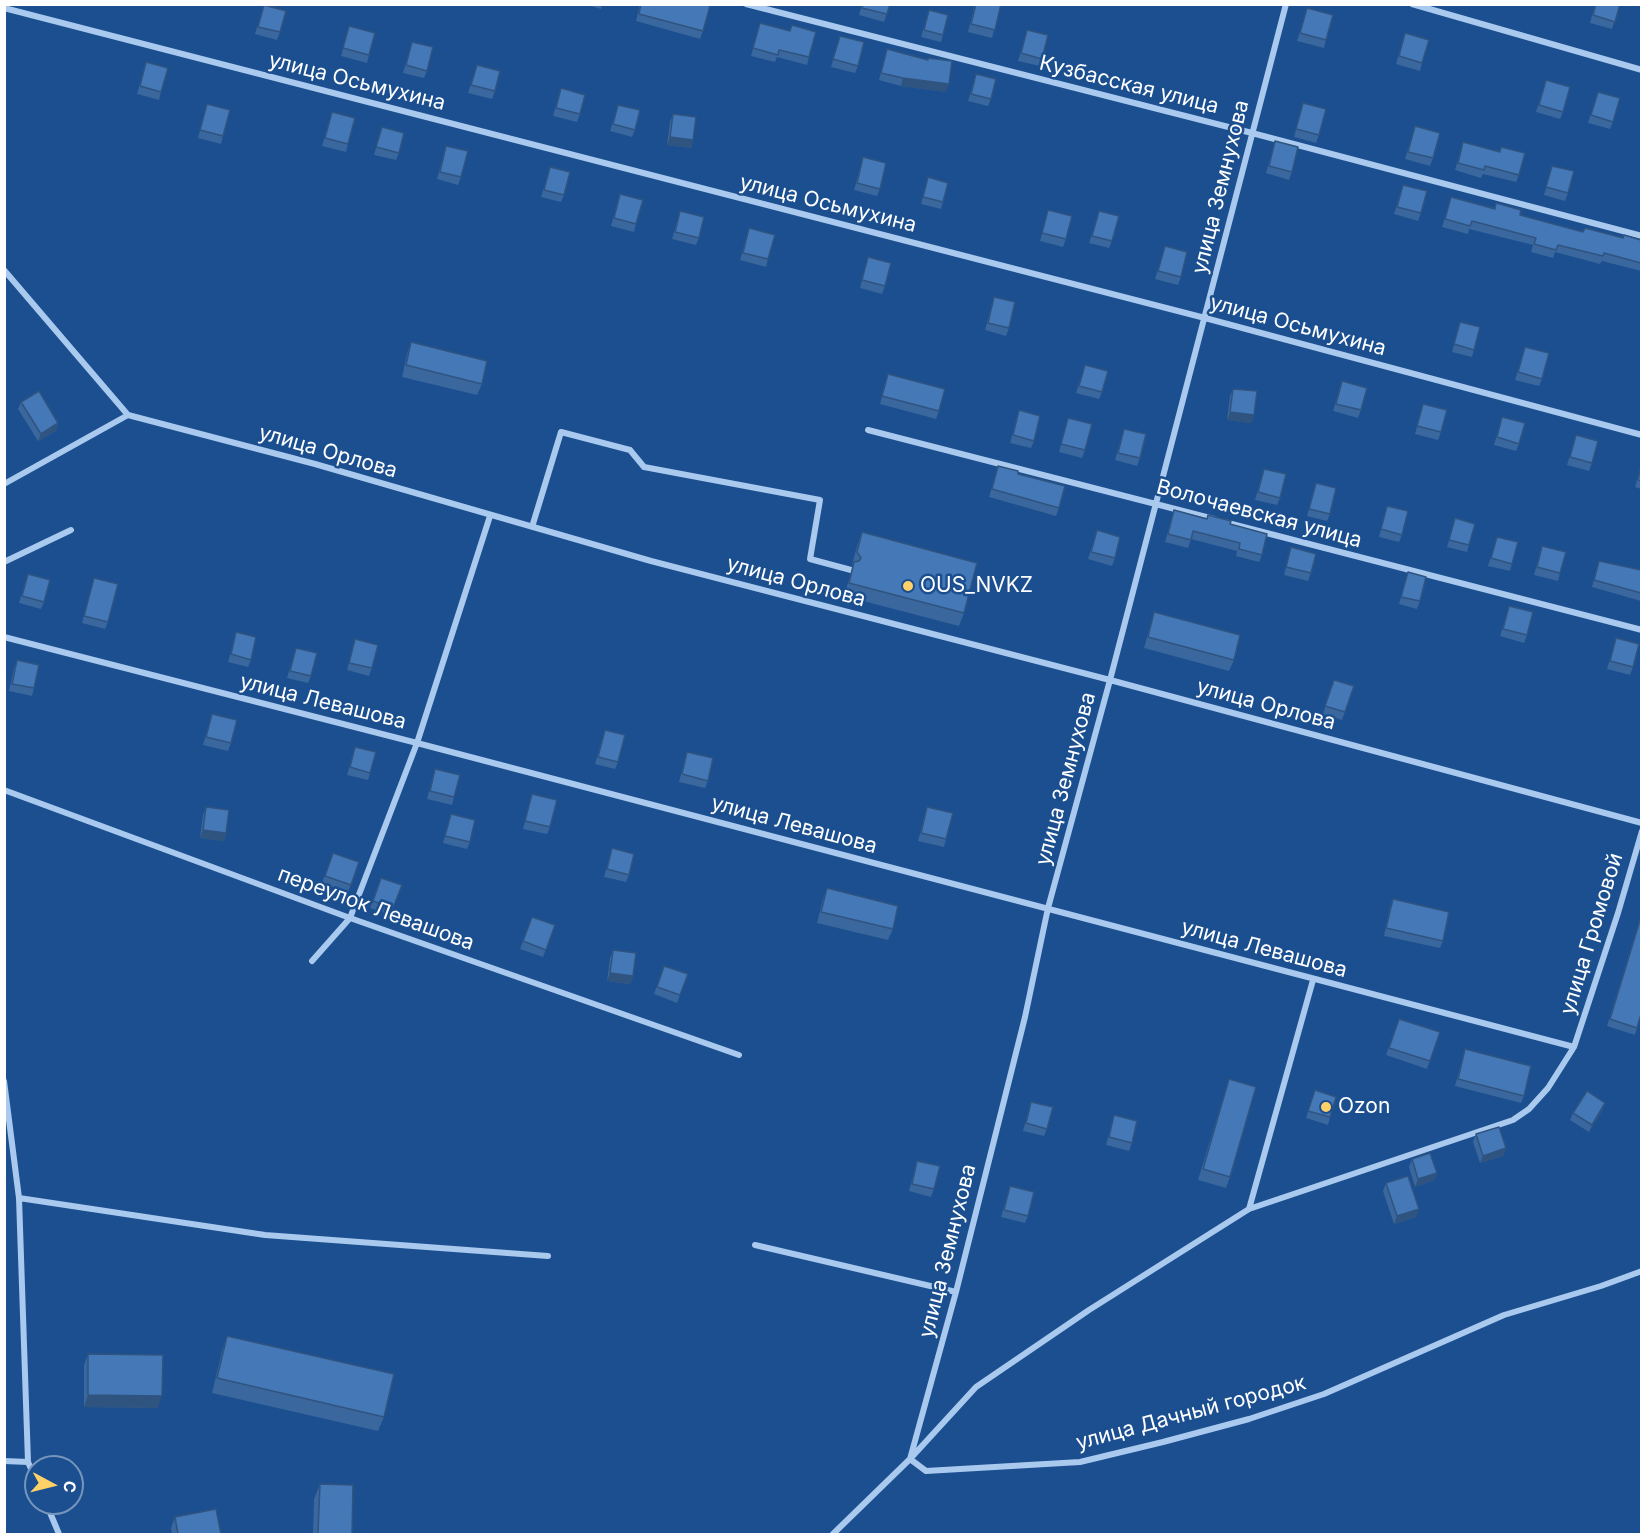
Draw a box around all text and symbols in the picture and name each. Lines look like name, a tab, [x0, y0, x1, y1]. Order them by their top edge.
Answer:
street label: улица Осьмухина	[266, 48, 448, 116]
street label: Кузбасская улица	[1037, 51, 1221, 119]
street label: улица Земнухова	[1187, 97, 1255, 277]
street label: улица Осьмухина	[737, 170, 919, 238]
street label: улица Осьмухина	[1207, 290, 1389, 362]
street label: улица Орлова	[256, 420, 400, 484]
street label: Волочаевская улица	[1154, 474, 1364, 554]
street label: улица Орлова	[724, 551, 868, 613]
place label: OUS_NVKZ	[920, 573, 1033, 599]
marker: OUS_NVKZ	[901, 579, 915, 593]
street label: улица Левашова	[237, 669, 409, 735]
street label: улица Орлова	[1194, 674, 1338, 736]
street label: улица Земнухова	[1031, 690, 1101, 868]
street label: улица Левашова	[708, 791, 880, 859]
street label: улица Громовой	[1555, 850, 1629, 1018]
street label: переулок Левашова	[274, 862, 478, 956]
street label: улица Левашова	[1178, 915, 1350, 983]
place label: Ozon	[1338, 1094, 1390, 1120]
marker: Ozon	[1319, 1100, 1333, 1114]
street label: улица Земнухова	[914, 1161, 982, 1341]
street label: улица Дачный городок	[1073, 1370, 1309, 1456]
north arrow	[24, 1455, 84, 1515]
text: С	[59, 1480, 81, 1494]

